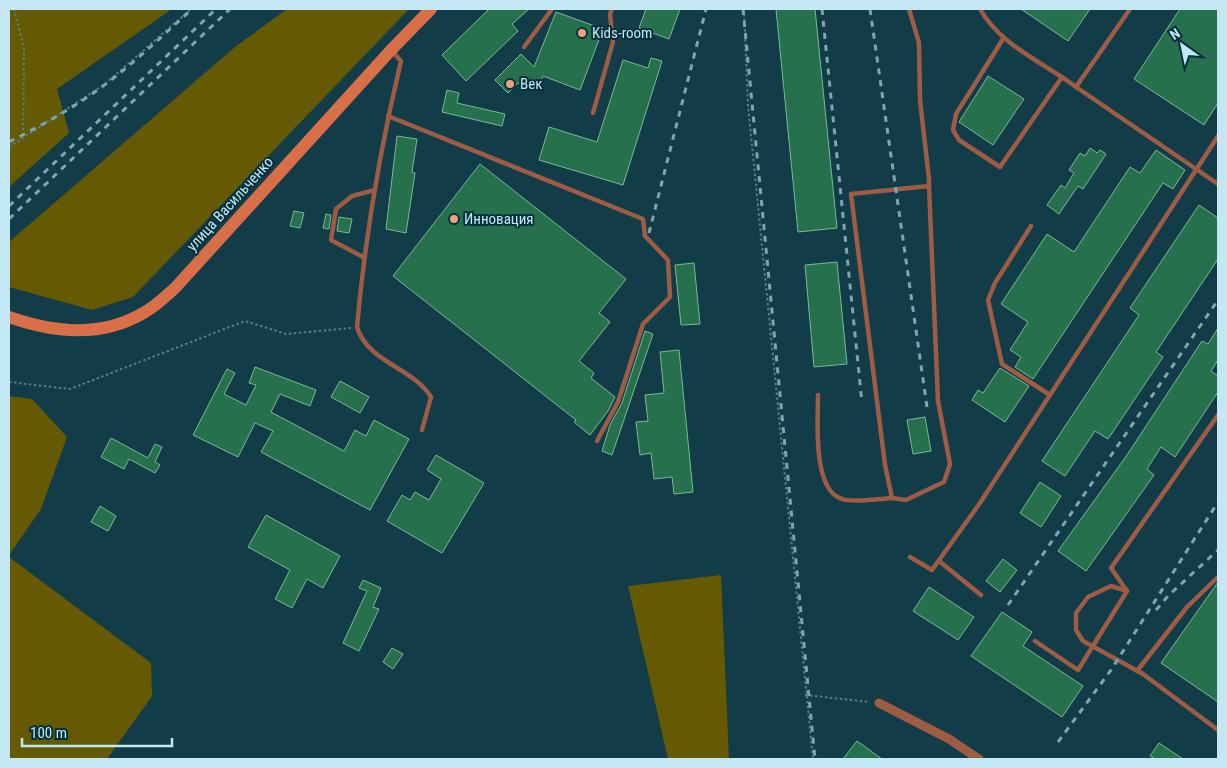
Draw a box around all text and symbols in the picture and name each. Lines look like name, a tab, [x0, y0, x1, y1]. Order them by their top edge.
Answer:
north arrow	[1157, 20, 1207, 70]
place label: Kids-room	[592, 24, 652, 42]
text: N	[1167, 25, 1183, 43]
marker: Kids-room	[576, 27, 588, 39]
place label: Век	[520, 75, 542, 93]
marker: Век	[504, 78, 516, 90]
street label: улица Васильченко	[183, 153, 277, 255]
place label: Инновация	[464, 210, 534, 228]
marker: Инновация	[448, 213, 460, 225]
scale bar	[22, 716, 172, 748]
text: 100 m	[30, 724, 67, 742]

